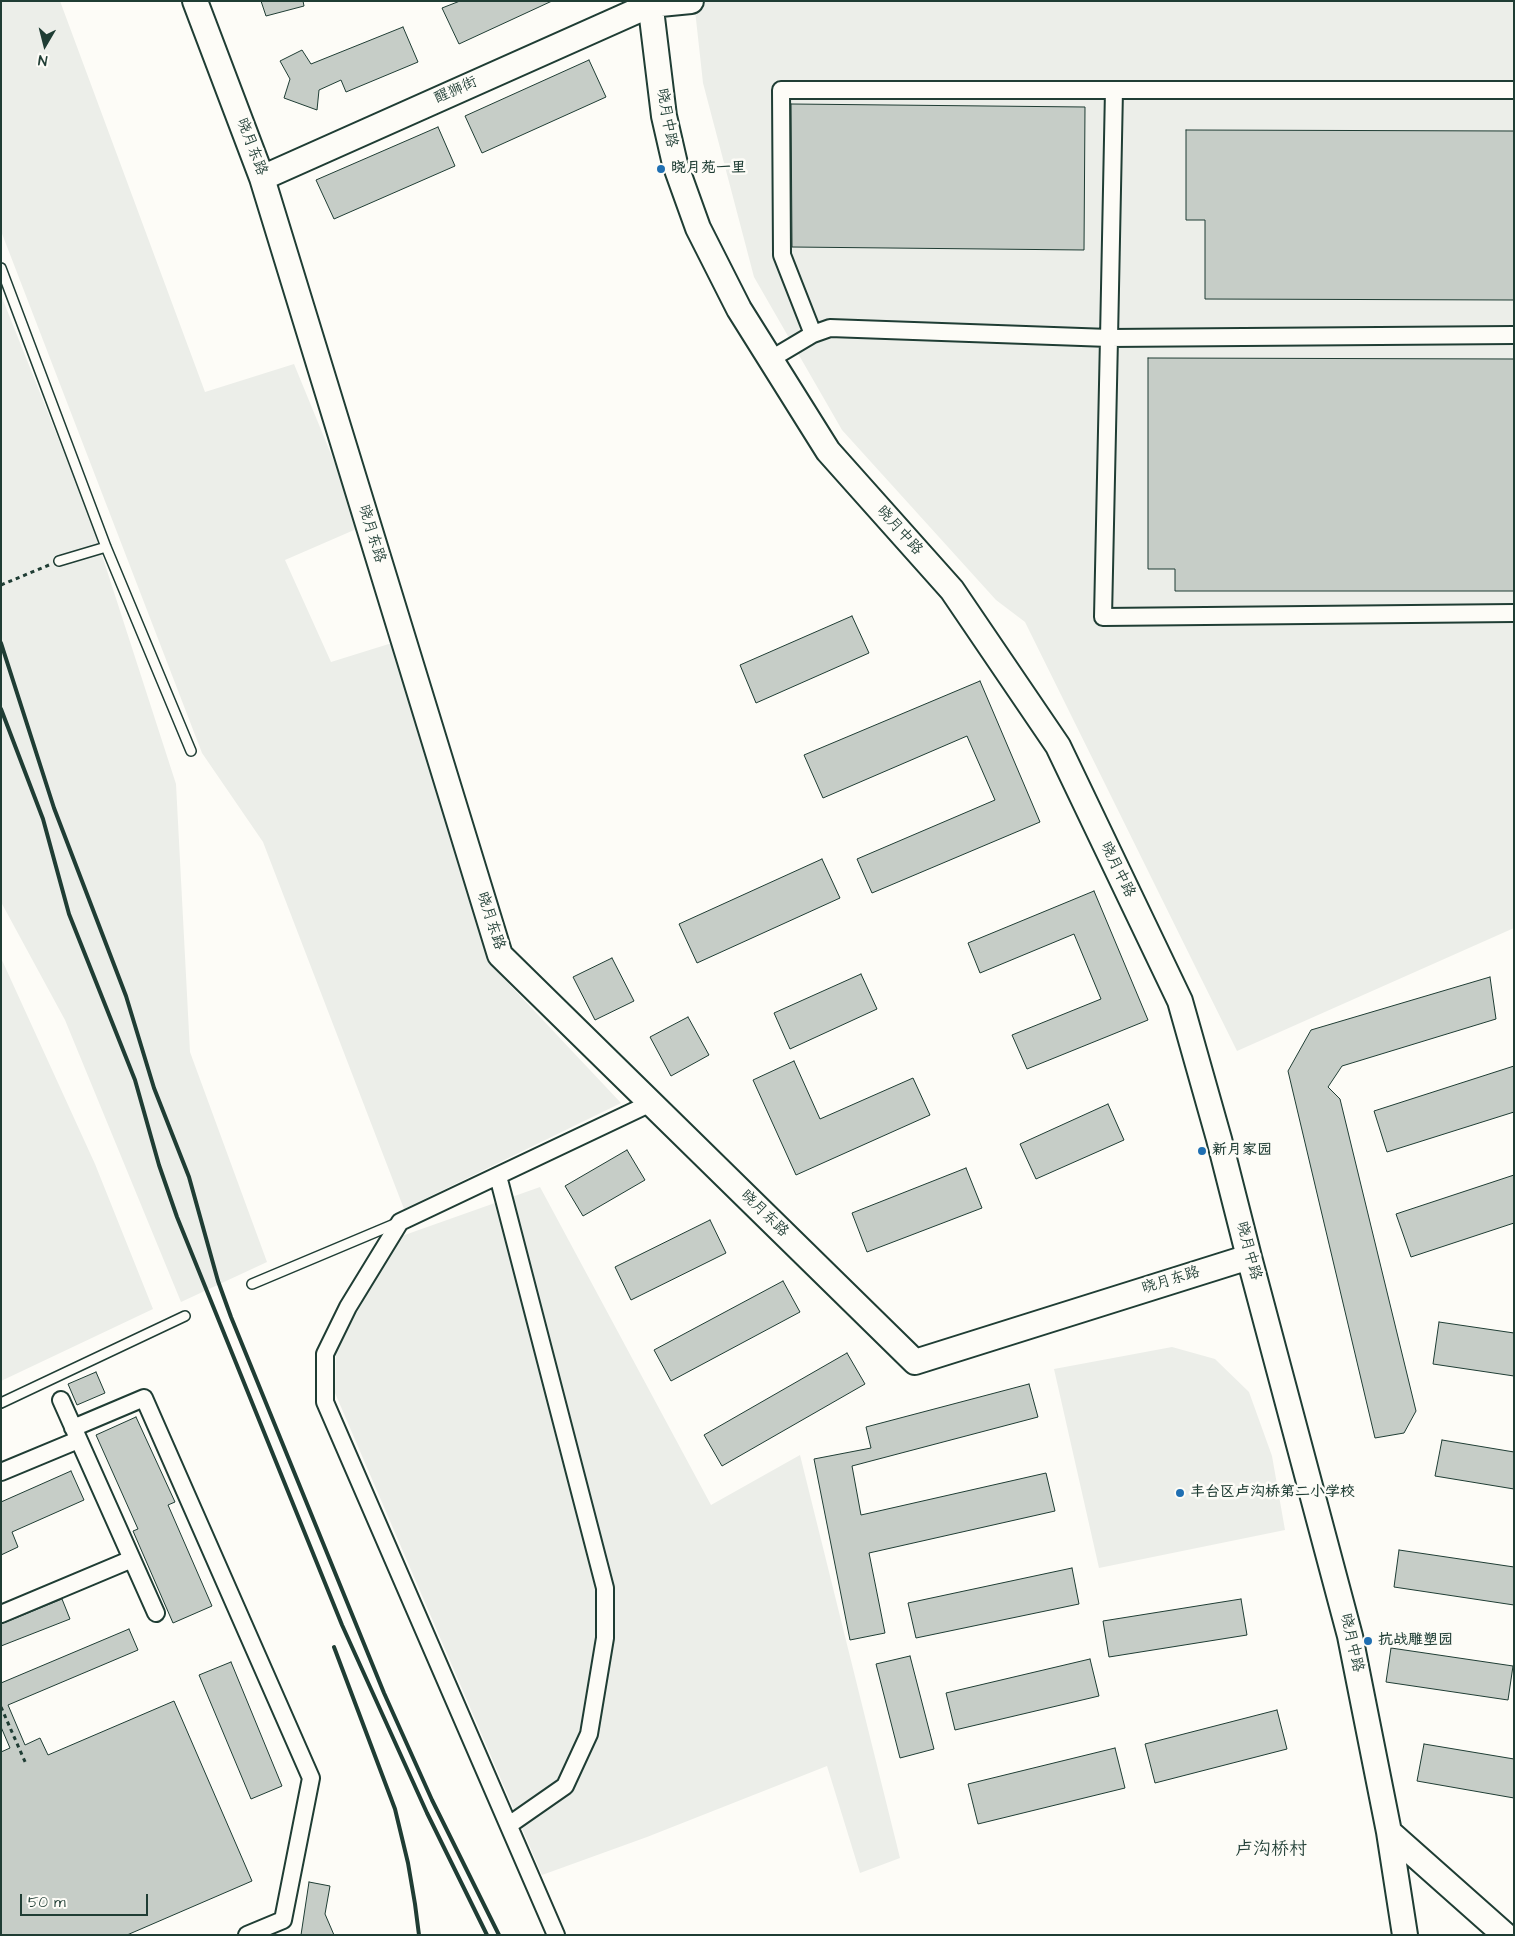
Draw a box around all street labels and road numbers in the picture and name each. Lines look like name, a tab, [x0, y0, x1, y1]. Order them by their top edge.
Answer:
street label: 醒狮街	[432, 74, 480, 108]
street label: 晓月中路	[652, 87, 680, 149]
street label: 晓月东路	[232, 116, 270, 178]
street label: 晓月东路	[354, 503, 388, 565]
street label: 晓月中路	[872, 503, 926, 559]
street label: 晓月中路	[1096, 839, 1138, 901]
street label: 晓月东路	[472, 890, 508, 952]
street label: 晓月东路	[736, 1187, 792, 1241]
street label: 晓月中路	[1232, 1220, 1264, 1282]
street label: 晓月东路	[1140, 1264, 1202, 1298]
street label: 晓月中路	[1335, 1612, 1367, 1674]

